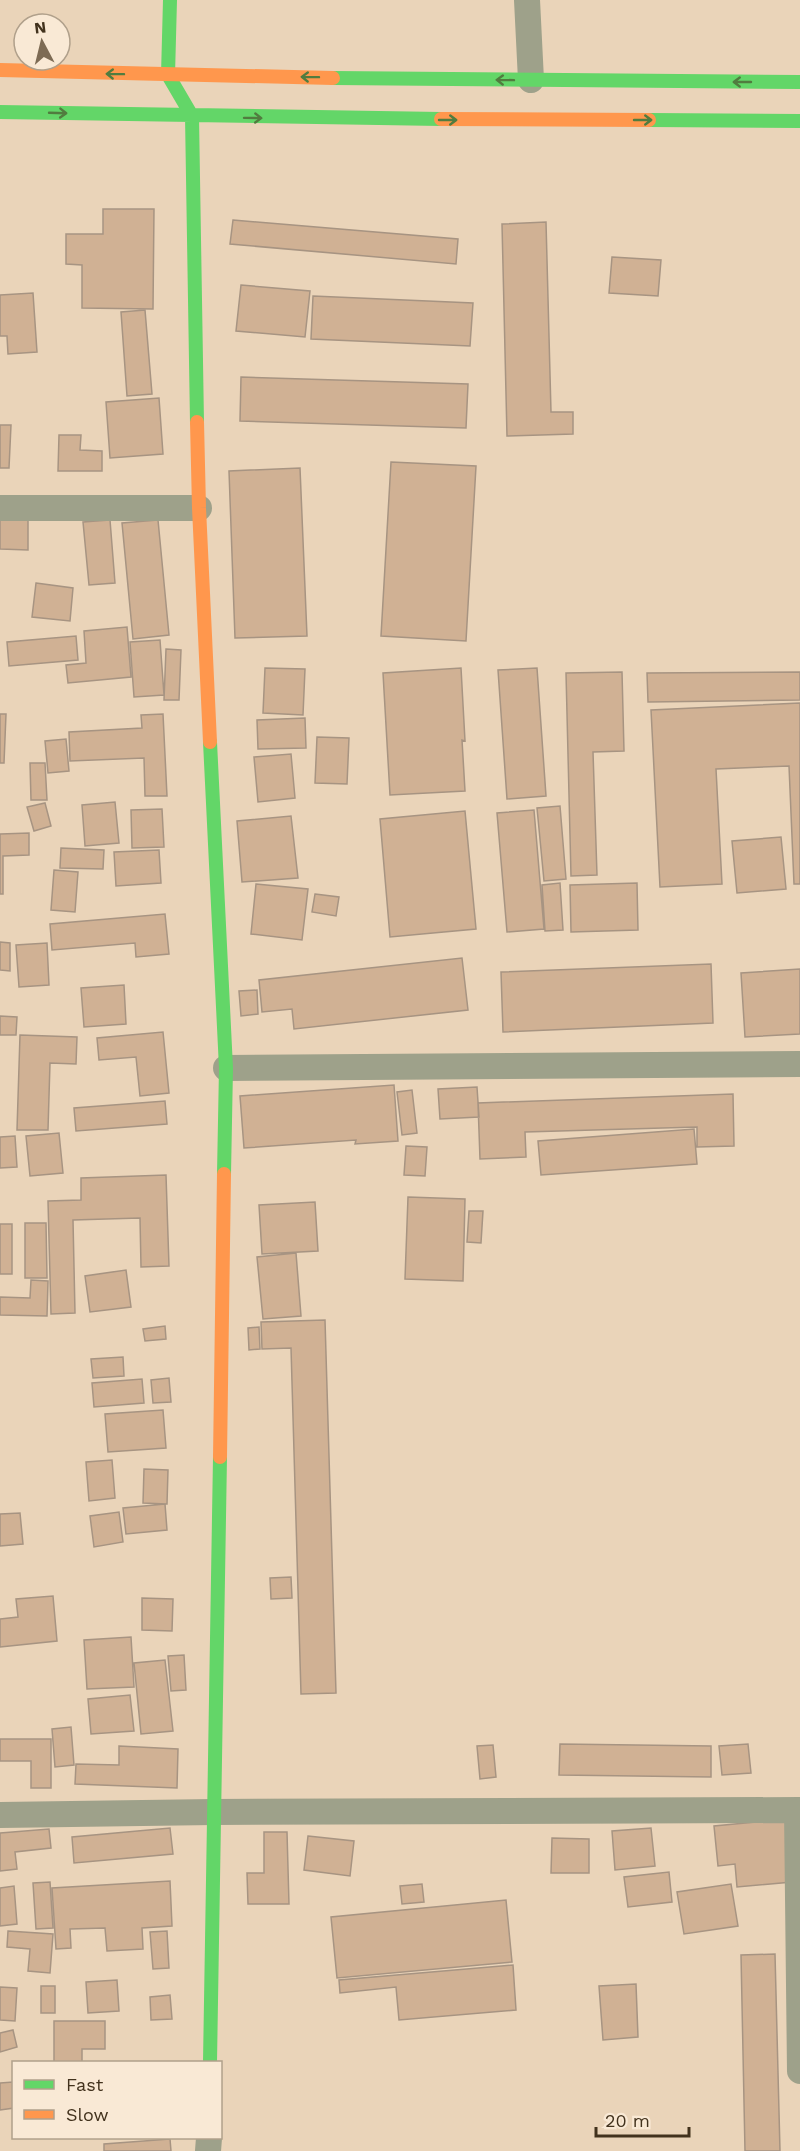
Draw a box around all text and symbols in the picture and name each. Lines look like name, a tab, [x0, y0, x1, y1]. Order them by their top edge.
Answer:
north arrow	[12, 12, 72, 72]
text: N	[33, 17, 47, 38]
one-way arrow	[105, 68, 125, 80]
one-way arrow	[300, 72, 320, 83]
one-way arrow	[495, 74, 515, 86]
one-way arrow	[732, 76, 752, 88]
one-way arrow	[48, 108, 68, 119]
one-way arrow	[243, 112, 263, 123]
one-way arrow	[438, 114, 458, 126]
one-way arrow	[633, 114, 653, 126]
legend	[12, 2061, 222, 2139]
text: Fast	[66, 2074, 104, 2095]
scale bar	[596, 2100, 689, 2138]
text: Slow	[66, 2104, 109, 2125]
text: 20 m	[605, 2110, 650, 2131]

